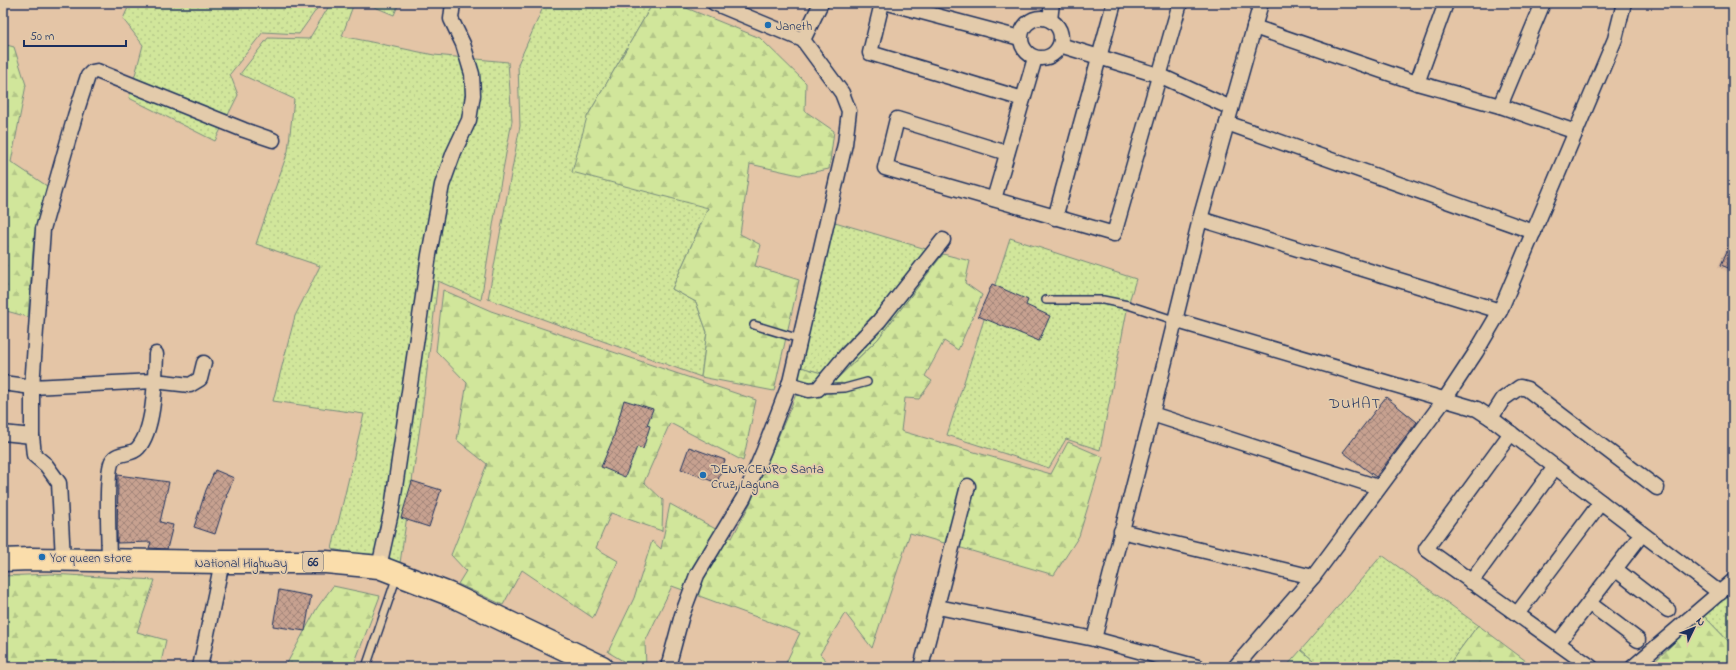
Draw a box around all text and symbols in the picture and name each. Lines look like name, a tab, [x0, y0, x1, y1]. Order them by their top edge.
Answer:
place label: Janeth	[776, 17, 812, 36]
marker: Janeth	[763, 20, 773, 30]
scale bar	[24, 22, 126, 48]
text: 50 m	[30, 28, 54, 46]
district label: DUHAT	[1328, 393, 1381, 415]
place label: DENR CENRO Santa Cruz, Laguna	[710, 460, 824, 495]
marker: DENR CENRO Santa Cruz, Laguna	[698, 470, 708, 480]
place label: Yor queen store	[50, 549, 132, 568]
marker: Yor queen store	[37, 552, 47, 562]
road number: 66	[303, 552, 323, 572]
street label: National Highway	[195, 554, 287, 574]
north arrow	[1674, 608, 1714, 648]
text: N	[1692, 614, 1709, 630]

